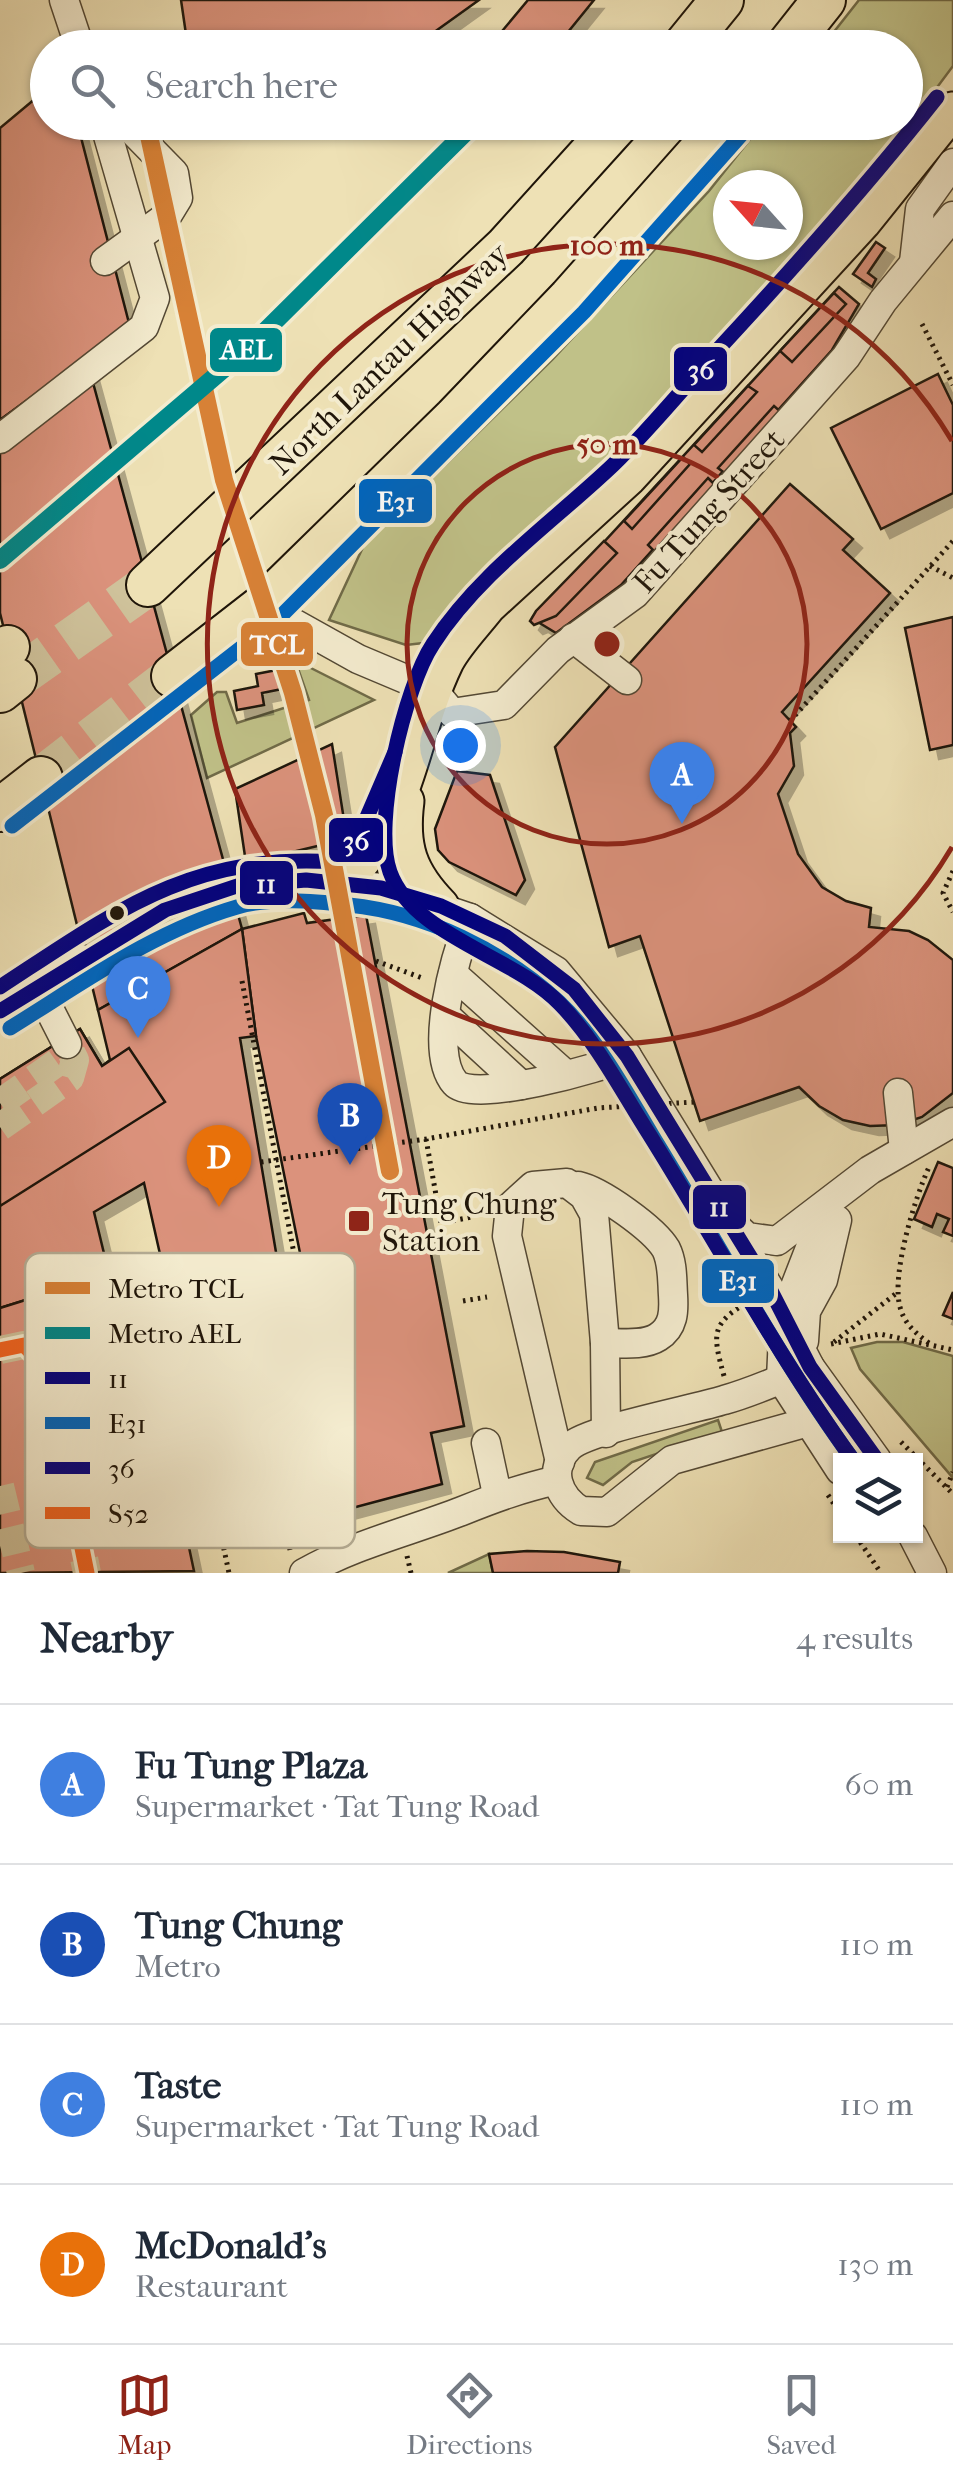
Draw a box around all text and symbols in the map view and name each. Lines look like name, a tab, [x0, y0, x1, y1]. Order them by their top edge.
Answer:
search box	[30, 30, 923, 140]
icon: search	[65, 58, 120, 113]
text: Search here	[145, 63, 338, 108]
north arrow	[713, 170, 803, 260]
text: 100 m	[569, 228, 646, 263]
street label: North Lantau Highway	[262, 235, 517, 482]
line badge: AEL	[208, 326, 284, 374]
text: AEL	[218, 333, 273, 366]
line badge: 36	[672, 345, 729, 393]
text: 36	[688, 353, 715, 386]
street label: Fu Tung Street	[626, 421, 793, 601]
text: 50 m	[577, 427, 638, 462]
line badge: E31	[357, 477, 434, 525]
text: E31	[377, 485, 415, 518]
line badge: TCL	[239, 620, 315, 668]
centre of rings	[589, 626, 625, 662]
text: TCL	[249, 628, 305, 661]
your location	[435, 720, 486, 771]
pin: A	[650, 742, 714, 824]
line badge: 36	[327, 816, 385, 864]
text: 36	[343, 824, 370, 857]
line badge: 11	[238, 859, 295, 907]
text: 11	[256, 867, 276, 900]
unlabelled marker	[107, 903, 127, 923]
pin: C	[106, 956, 170, 1038]
pin: B	[318, 1082, 382, 1165]
pin: D	[186, 1124, 252, 1207]
line badge: 11	[691, 1183, 748, 1231]
place label: Tung Chung Station	[382, 1185, 557, 1259]
text: 11	[709, 1190, 729, 1223]
marker: Tung Chung Station	[346, 1208, 372, 1234]
legend	[25, 1253, 355, 1548]
line badge: E31	[700, 1257, 776, 1305]
text: E31	[719, 1264, 757, 1297]
text: Metro TCL	[108, 1272, 244, 1305]
text: Metro AEL	[108, 1317, 241, 1350]
text: 11	[108, 1362, 128, 1395]
text: E31	[108, 1407, 147, 1440]
text: 36	[108, 1452, 135, 1485]
map controls	[833, 1453, 923, 1543]
button: layers	[833, 1453, 923, 1543]
text: S52	[108, 1497, 149, 1530]
text: Nearby	[40, 1614, 172, 1663]
text: 4 results	[796, 1620, 913, 1657]
text: Fu Tung Plaza	[135, 1743, 367, 1788]
text: A	[62, 1766, 83, 1803]
text: 60 m	[845, 1766, 913, 1803]
text: Supermarket · Tat Tung Road	[135, 1788, 539, 1825]
text: Tung Chung	[135, 1903, 342, 1948]
text: B	[62, 1926, 83, 1963]
text: 110 m	[839, 1926, 913, 1963]
text: Metro	[135, 1948, 221, 1985]
text: Taste	[135, 2063, 221, 2108]
text: C	[62, 2086, 83, 2123]
text: 110 m	[839, 2086, 913, 2123]
text: Supermarket · Tat Tung Road	[135, 2108, 539, 2145]
text: McDonald's	[135, 2223, 326, 2268]
text: D	[60, 2246, 85, 2283]
text: 130 m	[837, 2246, 913, 2283]
text: Restaurant	[135, 2268, 288, 2305]
tab: Map	[117, 2368, 172, 2461]
tab: Directions	[406, 2368, 532, 2461]
tab: Saved	[766, 2368, 836, 2461]

